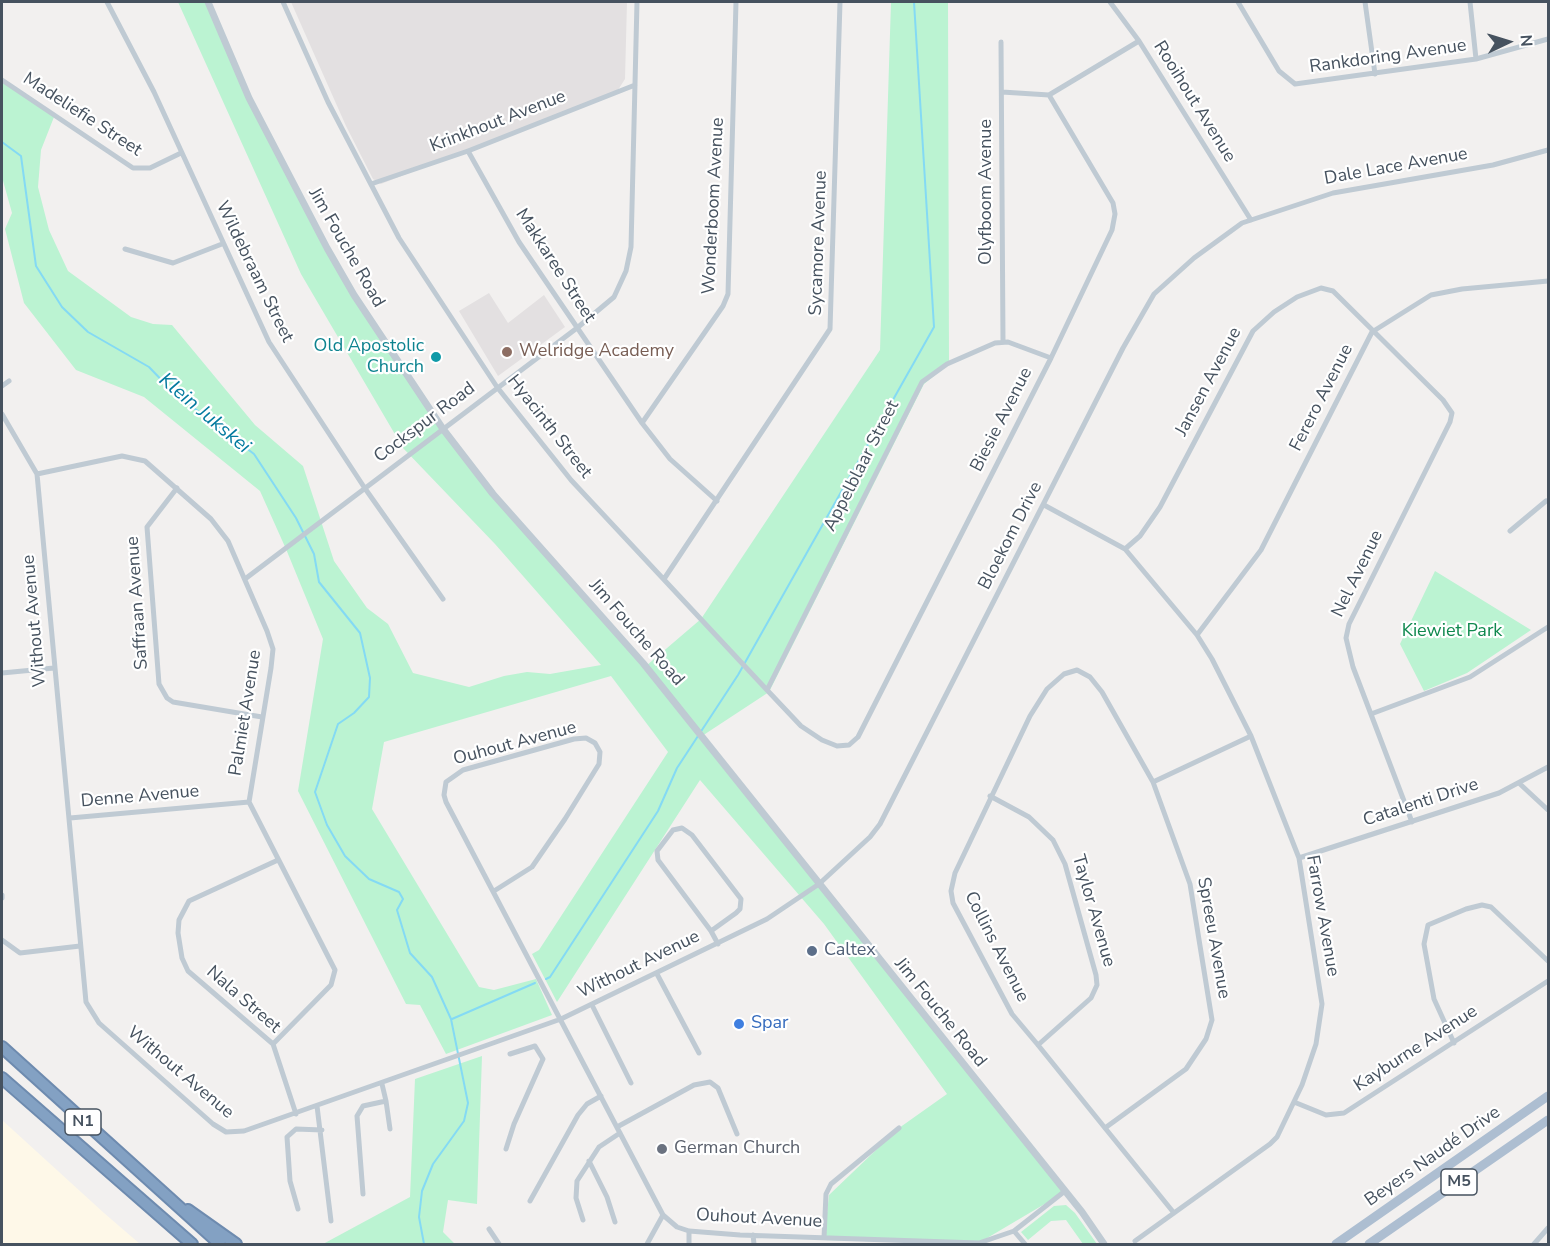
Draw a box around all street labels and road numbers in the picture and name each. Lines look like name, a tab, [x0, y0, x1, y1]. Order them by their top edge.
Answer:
street label: Rankdoring Avenue	[1308, 35, 1468, 79]
street label: Rooihout Avenue	[1148, 38, 1240, 166]
street label: Madeliefie Street	[18, 69, 146, 161]
street label: Krinkhout Avenue	[427, 86, 569, 158]
street label: Wonderboom Avenue	[699, 117, 729, 295]
street label: Olyfboom Avenue	[976, 119, 998, 265]
street label: Dale Lace Avenue	[1323, 144, 1469, 190]
street label: Sycamore Avenue	[806, 170, 832, 316]
street label: Jim Fouche Road	[303, 184, 389, 312]
street label: Wildebraam Street	[210, 198, 298, 346]
street label: Makkaree Street	[510, 205, 600, 327]
street label: Jansen Avenue	[1171, 324, 1247, 440]
street label: Ferero Avenue	[1286, 341, 1358, 455]
street label: Biesie Avenue	[966, 364, 1038, 476]
street label: Hyacinth Street	[502, 371, 596, 483]
street label: Cockspur Road	[370, 378, 480, 468]
street label: Appelblaar Street	[820, 397, 904, 535]
street label: Bloekom Drive	[974, 478, 1048, 594]
street label: Nel Avenue	[1328, 527, 1388, 621]
street label: Saffraan Avenue	[123, 535, 153, 671]
street label: Without Avenue	[18, 554, 52, 688]
street label: Jim Fouche Road	[584, 575, 688, 691]
street label: Palmiet Avenue	[225, 649, 267, 777]
street label: Ouhout Avenue	[451, 717, 579, 771]
street label: Catalenti Drive	[1361, 774, 1481, 832]
street label: Denne Avenue	[80, 781, 200, 813]
street label: Taylor Avenue	[1067, 852, 1119, 970]
street label: Farrow Avenue	[1301, 854, 1343, 978]
street label: Spreeu Avenue	[1192, 876, 1234, 1000]
street label: Collins Avenue	[959, 888, 1033, 1006]
street label: Without Avenue	[575, 926, 703, 1004]
street label: Jim Fouche Road	[889, 954, 991, 1072]
street label: Nala Street	[201, 962, 285, 1038]
street label: Kayburne Avenue	[1350, 1001, 1482, 1097]
street label: Without Avenue	[122, 1022, 238, 1124]
street label: Beyers Naudé Drive	[1361, 1102, 1505, 1212]
road number: N1	[65, 1109, 101, 1135]
road number: M5	[1441, 1169, 1477, 1195]
street label: Ouhout Avenue	[695, 1205, 823, 1233]

